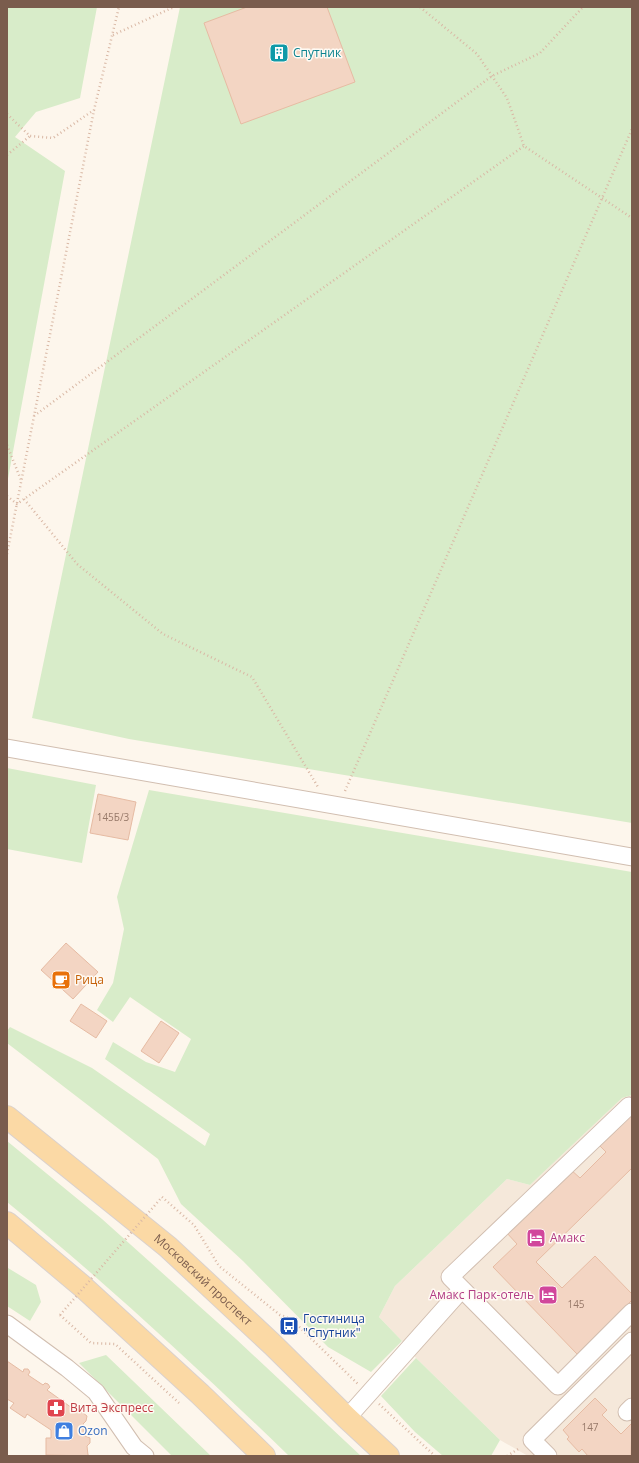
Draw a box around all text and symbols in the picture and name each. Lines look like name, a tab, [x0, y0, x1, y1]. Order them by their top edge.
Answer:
building icon: Спутник	[268, 42, 290, 64]
place label: Спутник	[293, 44, 342, 61]
house number: 145Б/3	[97, 810, 130, 824]
cafe icon: Рица	[50, 969, 72, 991]
place label: Рица	[75, 971, 104, 988]
hotel icon: Амакс	[525, 1227, 547, 1249]
place label: Амакс	[550, 1229, 585, 1246]
street label: Московский проспект	[150, 1230, 256, 1330]
hotel icon: Амакс Парк-отель	[537, 1284, 559, 1306]
place label: Амакс Парк-отель	[430, 1286, 534, 1303]
house number: 145	[567, 1297, 585, 1311]
place label: Гостиница "Спутник"	[303, 1310, 365, 1341]
bus stop icon: Гостиница "Спутник"	[278, 1315, 300, 1337]
pharmacy icon: Вита Экспресс	[45, 1397, 67, 1419]
place label: Вита Экспресс	[70, 1399, 154, 1416]
shop icon: Ozon	[53, 1420, 75, 1442]
house number: 147	[581, 1420, 599, 1434]
place label: Ozon	[78, 1422, 108, 1439]

